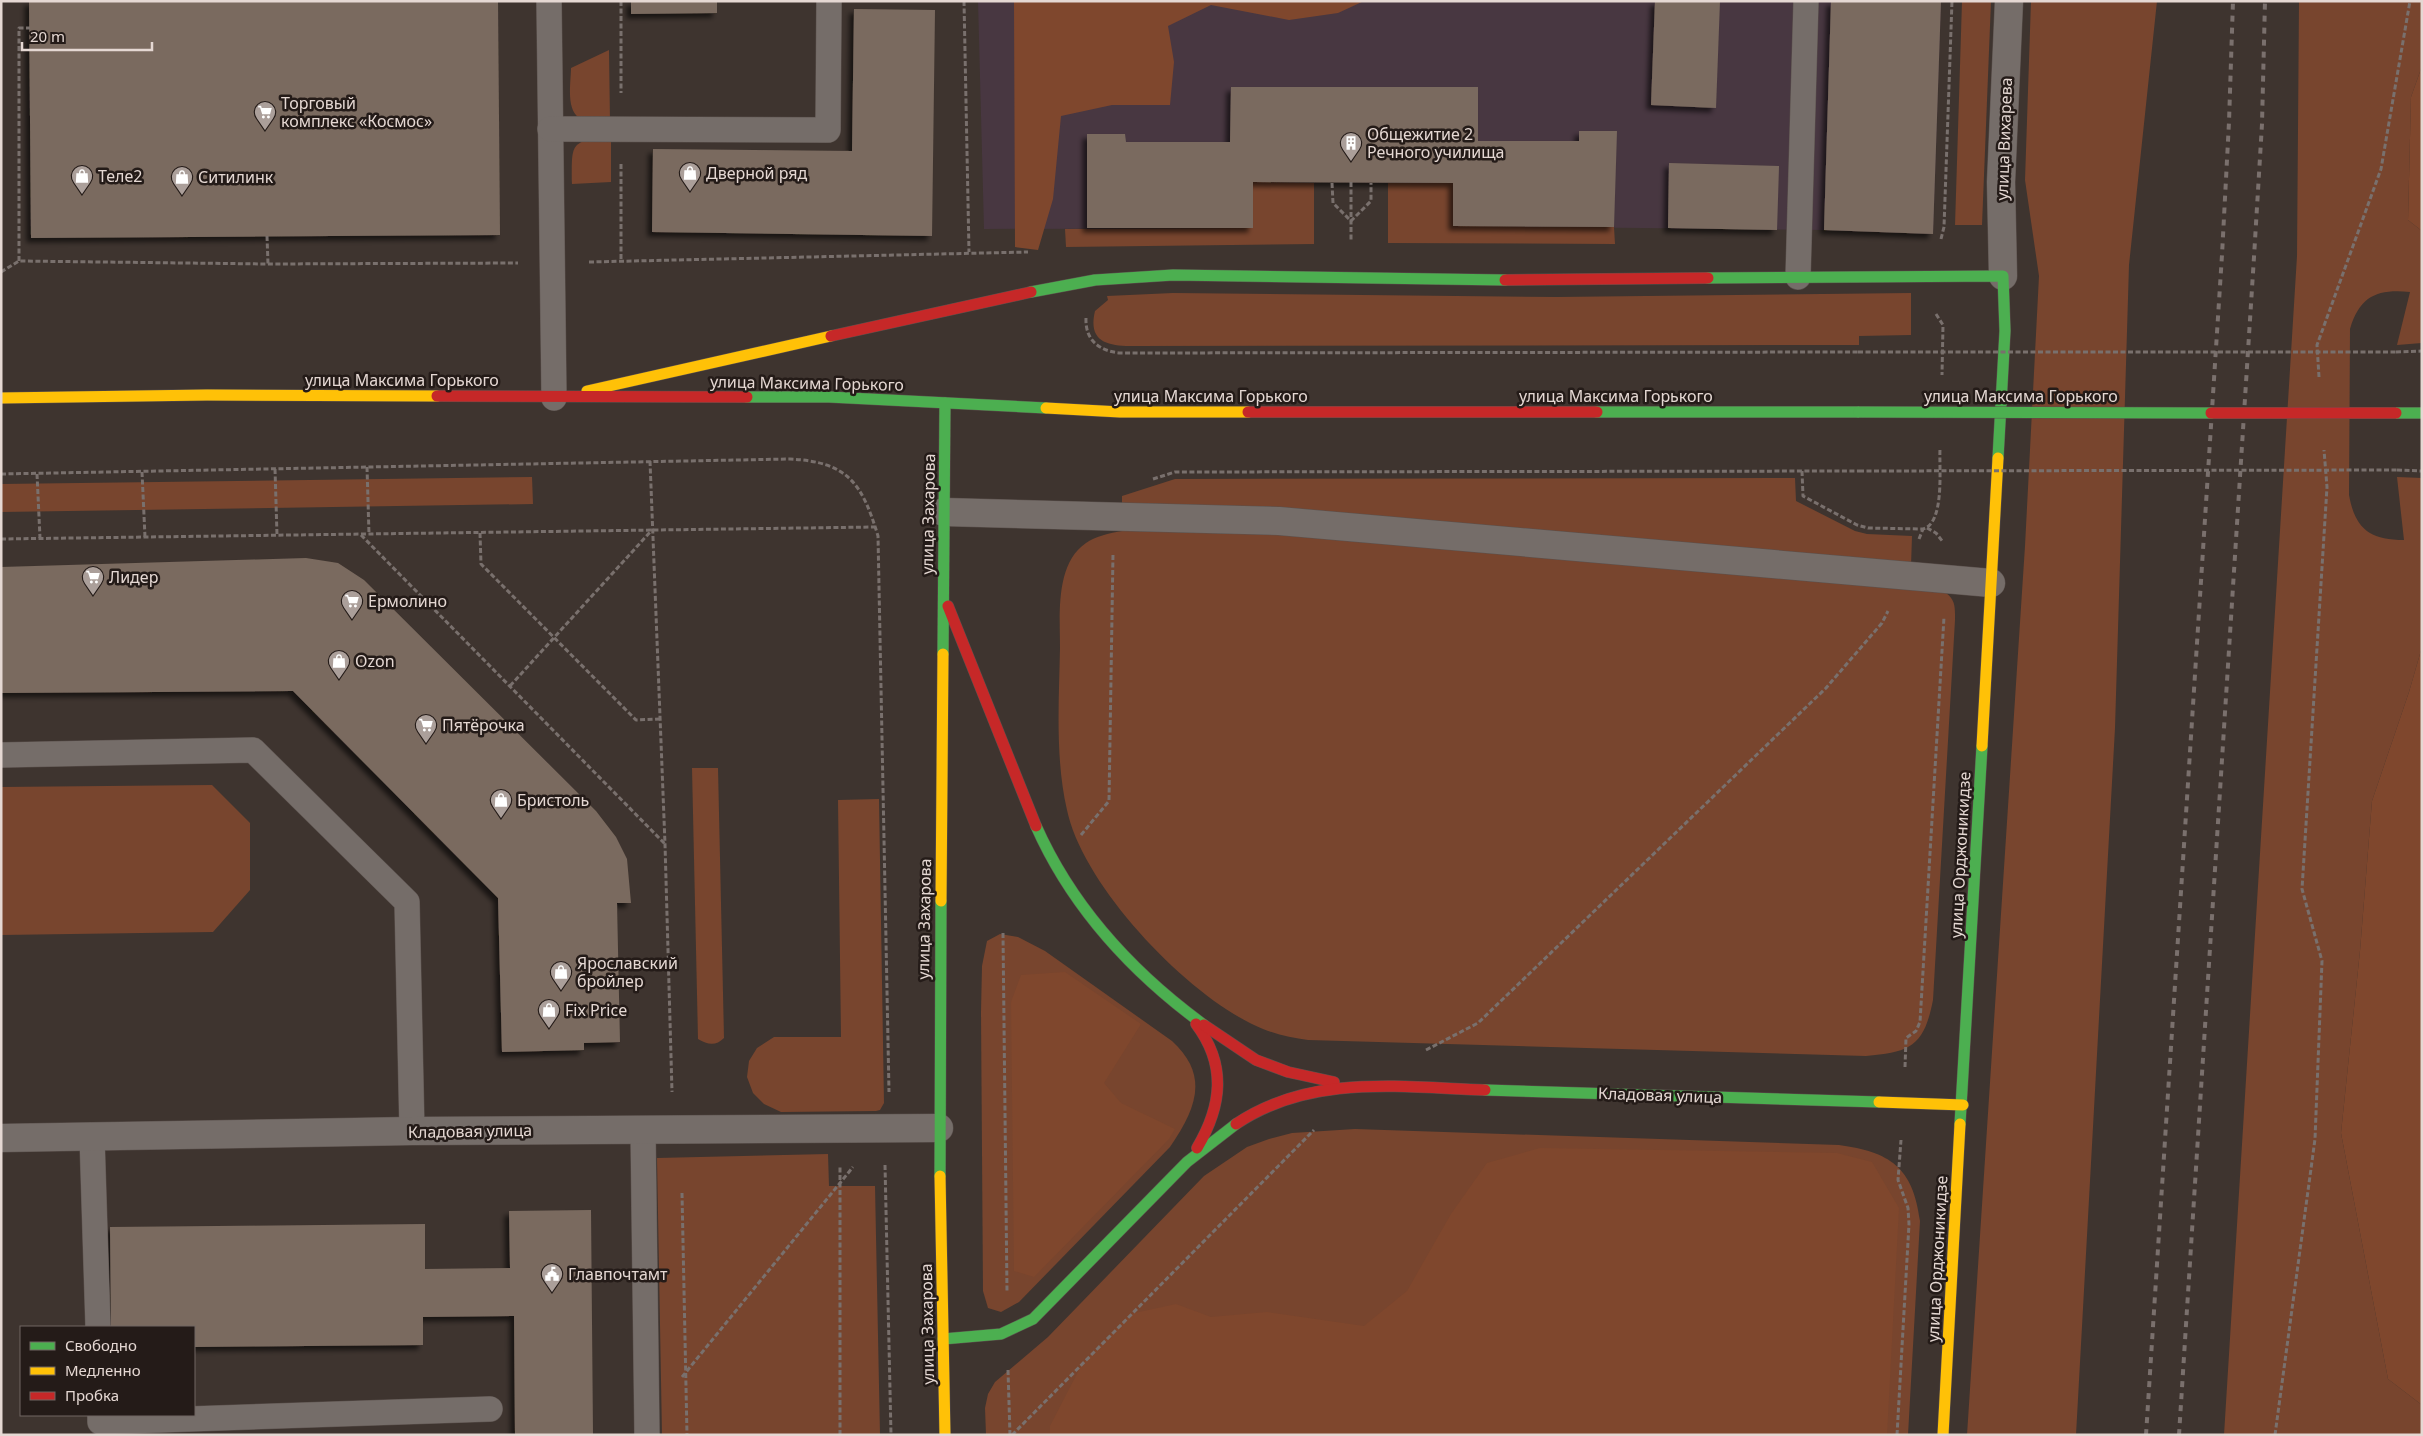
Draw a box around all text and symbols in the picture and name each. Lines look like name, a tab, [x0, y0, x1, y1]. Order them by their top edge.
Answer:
scale bar	[22, 20, 152, 52]
text: 20 m	[30, 26, 65, 46]
street label: улица Вихарева	[1991, 77, 2017, 201]
place label: Торговый комплекс «Космос»	[281, 92, 432, 132]
supermarket icon: Торговый комплекс «Космос»	[253, 100, 277, 131]
place label: Общежитие 2 Речного училища	[1367, 123, 1505, 163]
building icon: Общежитие 2 Речного училища	[1339, 131, 1363, 162]
shop icon: Дверной ряд	[678, 161, 702, 192]
place label: Дверной ряд	[706, 162, 807, 184]
shop icon: Теле2	[70, 164, 94, 195]
place label: Теле2	[98, 165, 142, 187]
shop icon: Ситилинк	[170, 165, 194, 196]
place label: Ситилинк	[198, 166, 274, 188]
street label: улица Максима Горького	[305, 369, 499, 391]
street label: улица Максима Горького	[710, 370, 904, 396]
street label: улица Максима Горького	[1114, 385, 1308, 407]
street label: улица Максима Горького	[1519, 385, 1713, 407]
street label: улица Максима Горького	[1924, 385, 2118, 407]
street label: улица Захарова	[916, 453, 940, 575]
supermarket icon: Лидер	[81, 565, 105, 596]
place label: Лидер	[109, 566, 158, 588]
supermarket icon: Ермолино	[340, 589, 364, 620]
place label: Ермолино	[368, 590, 447, 612]
shop icon: Ozon	[327, 649, 351, 680]
place label: Ozon	[355, 650, 395, 672]
supermarket icon: Пятёрочка	[414, 713, 438, 744]
place label: Пятёрочка	[442, 714, 525, 736]
street label: улица Орджоникидзе	[1945, 771, 1975, 939]
shop icon: Бристоль	[489, 788, 513, 819]
place label: Бристоль	[517, 789, 589, 811]
street label: улица Захарова	[912, 858, 936, 980]
place label: Ярославский бройлер	[577, 952, 678, 992]
shop icon: Ярославский бройлер	[549, 960, 573, 991]
shop icon: Fix Price	[537, 998, 561, 1029]
place label: Fix Price	[565, 999, 627, 1021]
street label: Кладовая улица	[1598, 1082, 1722, 1108]
street label: Кладовая улица	[408, 1119, 532, 1143]
street label: улица Орджоникидзе	[1922, 1175, 1952, 1343]
public building icon: Главпочтамт	[540, 1262, 564, 1293]
place label: Главпочтамт	[568, 1263, 668, 1285]
street label: улица Захарова	[915, 1263, 939, 1385]
legend	[20, 1326, 195, 1416]
text: Свободно	[65, 1335, 137, 1355]
text: Медленно	[65, 1360, 141, 1380]
text: Пробка	[65, 1385, 119, 1405]

